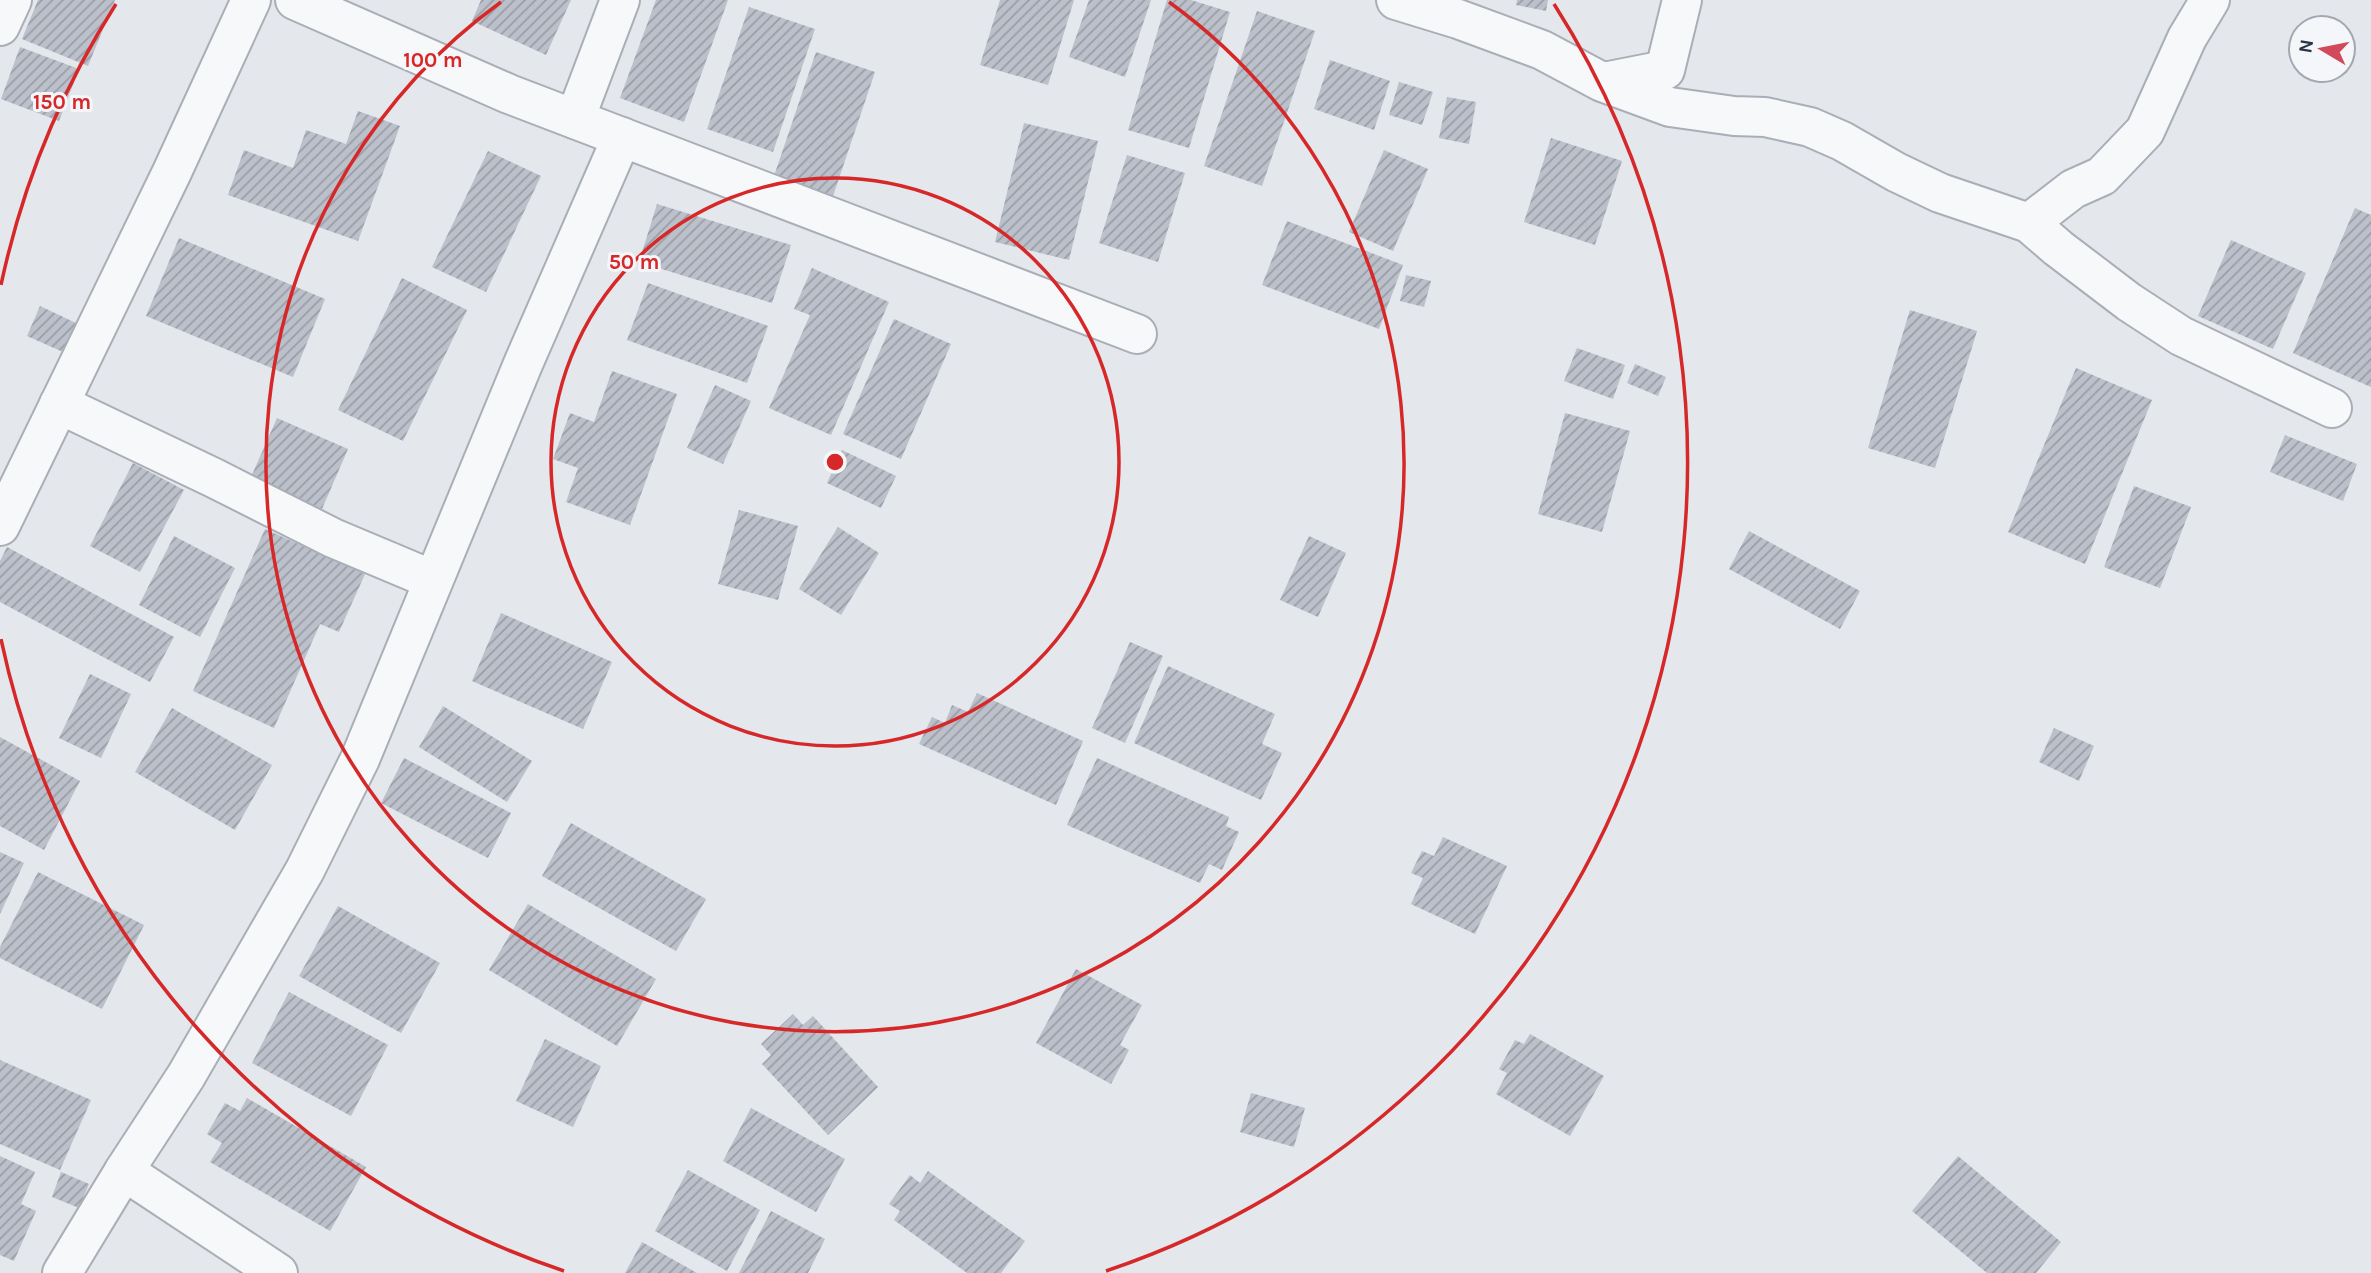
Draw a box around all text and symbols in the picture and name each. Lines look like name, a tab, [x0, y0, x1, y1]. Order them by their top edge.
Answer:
north arrow	[2287, 14, 2357, 84]
text: N	[2294, 38, 2318, 55]
text: 100 m	[403, 48, 463, 72]
text: 150 m	[33, 90, 91, 114]
text: 50 m	[609, 250, 659, 274]
centre of rings	[823, 450, 847, 474]

